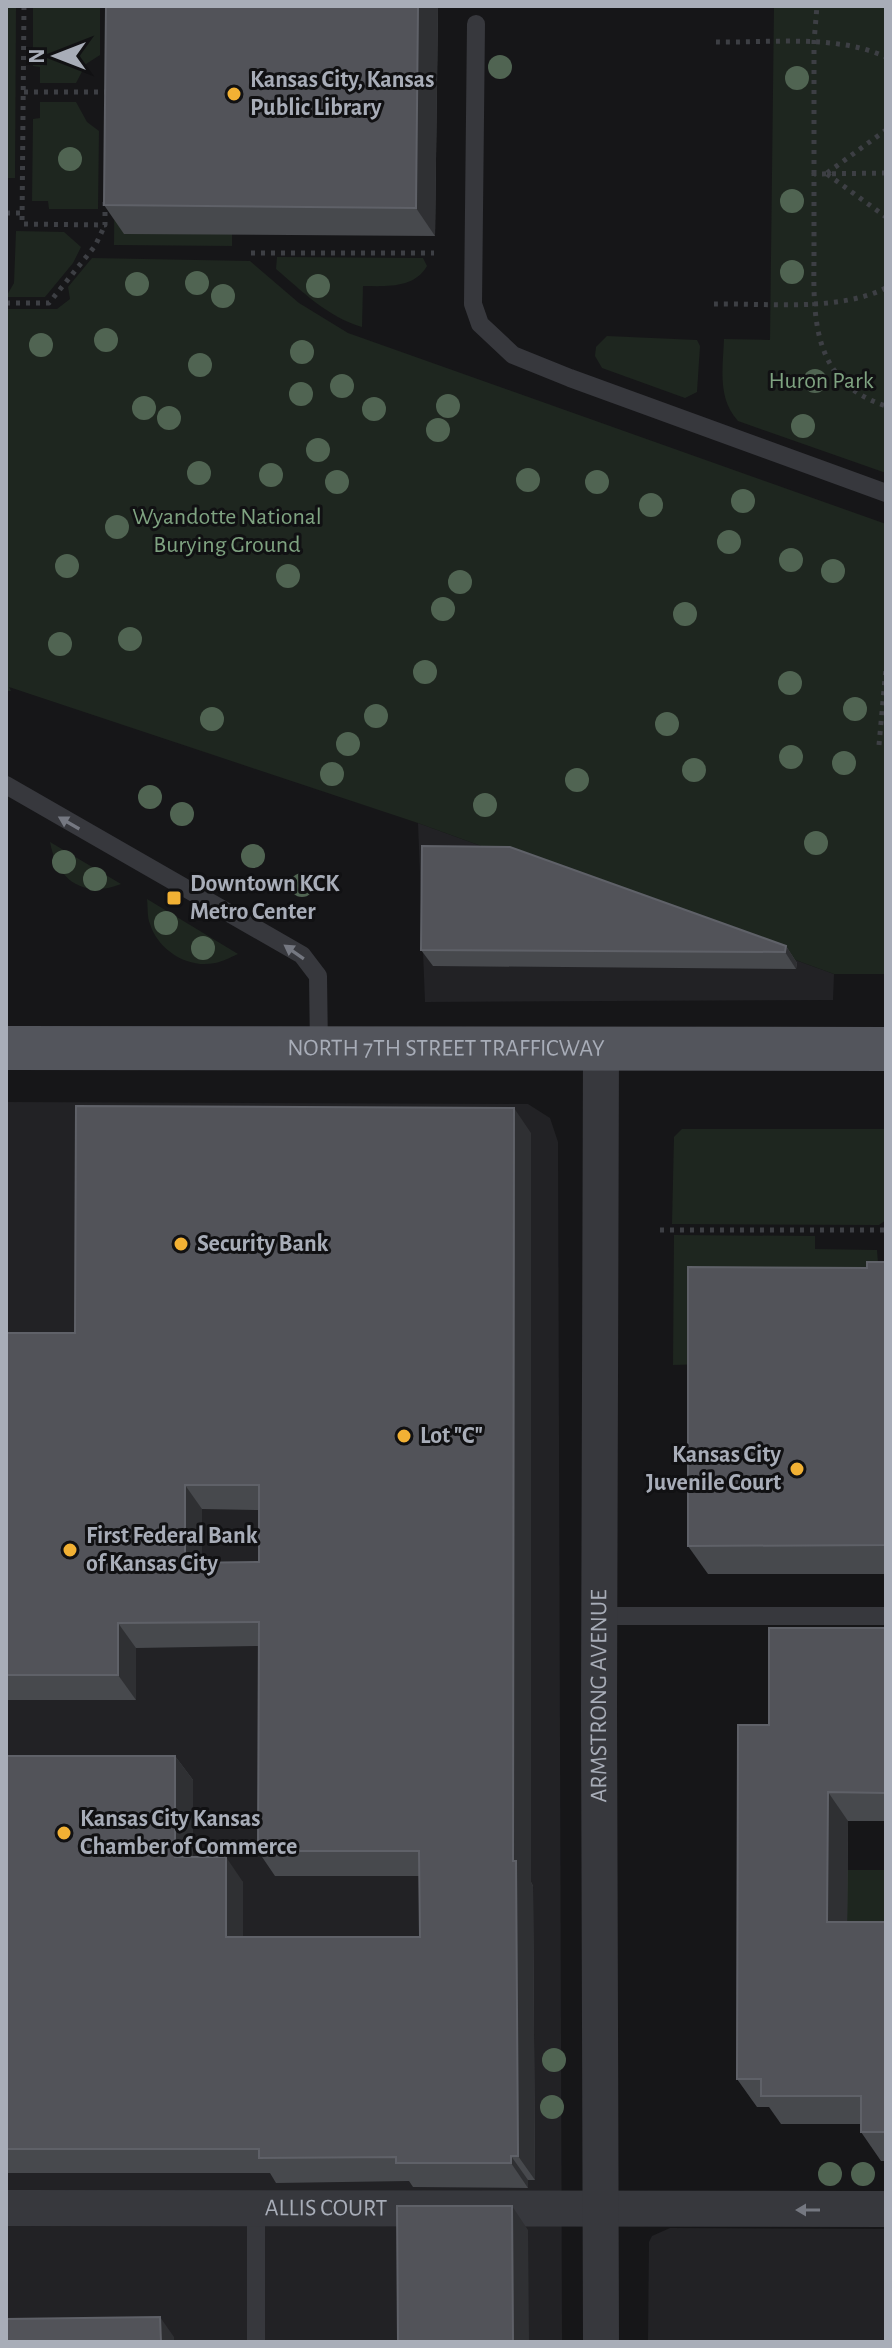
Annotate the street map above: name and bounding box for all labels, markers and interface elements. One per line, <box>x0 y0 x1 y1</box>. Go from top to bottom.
north arrow <box>16 16 96 96</box>
text: N <box>26 48 48 64</box>
place label: Kansas City, Kansas Public Library <box>250 68 434 120</box>
marker: Kansas City, Kansas Public Library <box>225 85 243 103</box>
park label: Huron Park <box>768 369 874 393</box>
park label: Wyandotte National Burying Ground <box>132 505 322 557</box>
one-way arrow <box>58 816 80 830</box>
place label: Downtown KCK Metro Center <box>190 872 340 924</box>
marker: Downtown KCK Metro Center <box>165 889 183 907</box>
one-way arrow <box>283 944 305 960</box>
street label: NORTH 7TH STREET TRAFFICWAY <box>287 1036 605 1061</box>
place label: Security Bank <box>197 1232 329 1256</box>
marker: Security Bank <box>172 1235 190 1253</box>
place label: Lot "C" <box>420 1424 483 1448</box>
marker: Lot "C" <box>395 1427 413 1445</box>
place label: Kansas City Juvenile Court <box>646 1443 781 1495</box>
marker: Kansas City Juvenile Court <box>788 1460 806 1478</box>
place label: First Federal Bank of Kansas City <box>86 1524 258 1576</box>
marker: First Federal Bank of Kansas City <box>61 1541 79 1559</box>
street label: ARMSTRONG AVENUE <box>587 1589 611 1803</box>
place label: Kansas City Kansas Chamber of Commerce <box>80 1807 297 1859</box>
marker: Kansas City Kansas Chamber of Commerce <box>55 1824 73 1842</box>
street label: ALLIS COURT <box>265 2196 388 2220</box>
one-way arrow <box>795 2204 820 2216</box>

